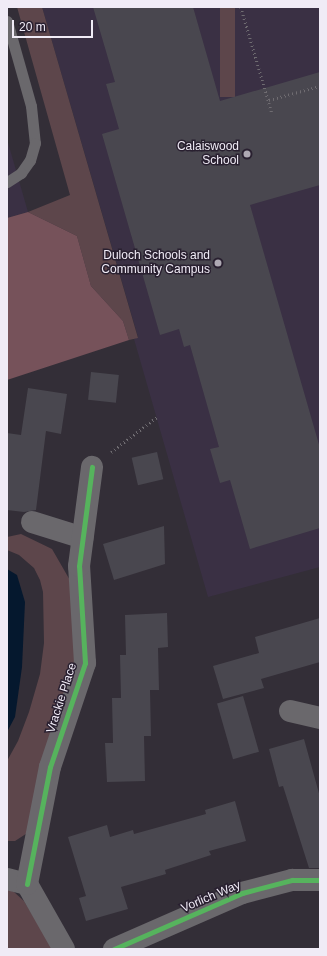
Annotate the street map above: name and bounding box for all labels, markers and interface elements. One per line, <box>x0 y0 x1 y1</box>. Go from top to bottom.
scale bar <box>14 12 95 38</box>
text: 20 m <box>19 20 46 34</box>
place label: Calaiswood School <box>177 140 239 168</box>
marker: Calaiswood School <box>242 149 252 159</box>
place label: Duloch Schools and Community Campus <box>101 249 210 277</box>
marker: Duloch Schools and Community Campus <box>213 258 223 268</box>
street label: Vrackie Place <box>44 661 80 735</box>
street label: Vorlich Way <box>179 878 243 916</box>

